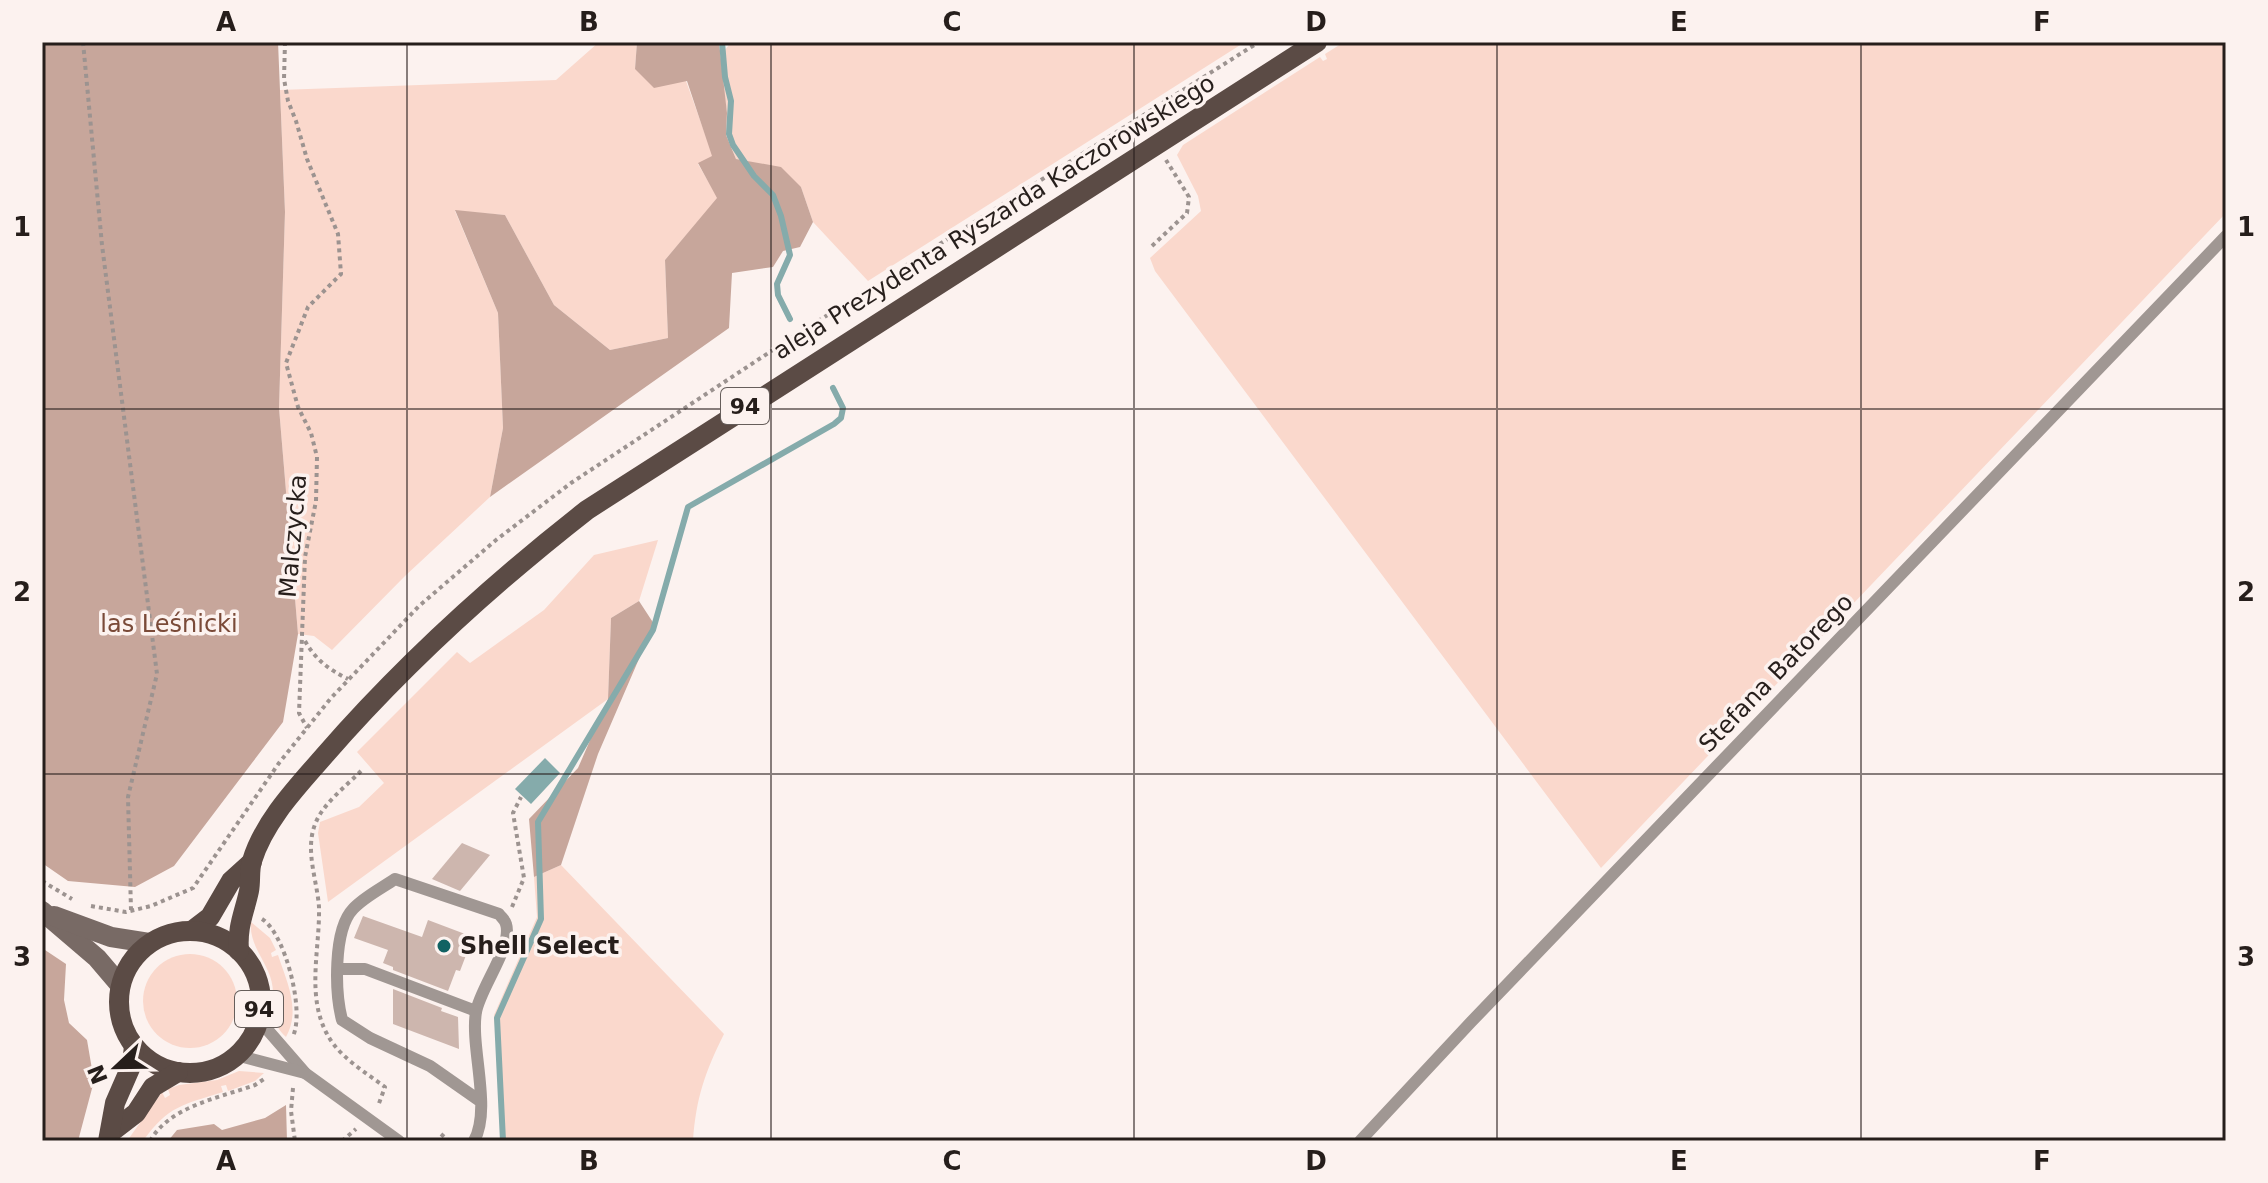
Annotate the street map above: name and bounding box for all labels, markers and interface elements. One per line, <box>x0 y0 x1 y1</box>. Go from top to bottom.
text: A <box>216 7 236 37</box>
text: B <box>579 7 599 37</box>
text: C <box>942 7 962 37</box>
text: D <box>1305 7 1327 37</box>
text: E <box>1670 7 1688 37</box>
text: F <box>2033 7 2051 37</box>
street label: aleja Prezydenta Ryszarda Kaczorowskiego <box>768 69 1220 365</box>
text: 1 <box>13 212 31 242</box>
text: 1 <box>2237 212 2255 242</box>
road number: 94 <box>721 388 769 424</box>
street label: Malczycka <box>274 473 312 599</box>
text: 2 <box>13 577 31 607</box>
text: 2 <box>2237 577 2255 607</box>
street label: Stefana Batorego <box>1693 588 1859 758</box>
park label: las Leśnicki <box>100 610 238 638</box>
place label: Shell Select <box>460 932 619 960</box>
marker: Shell Select <box>435 937 453 955</box>
text: 3 <box>13 942 31 972</box>
text: 3 <box>2237 942 2255 972</box>
road number: 94 <box>235 991 283 1027</box>
north arrow <box>76 1027 156 1107</box>
text: N <box>83 1061 113 1088</box>
text: A <box>216 1146 236 1176</box>
text: B <box>579 1146 599 1176</box>
text: C <box>942 1146 962 1176</box>
text: D <box>1305 1146 1327 1176</box>
text: E <box>1670 1146 1688 1176</box>
text: F <box>2033 1146 2051 1176</box>

